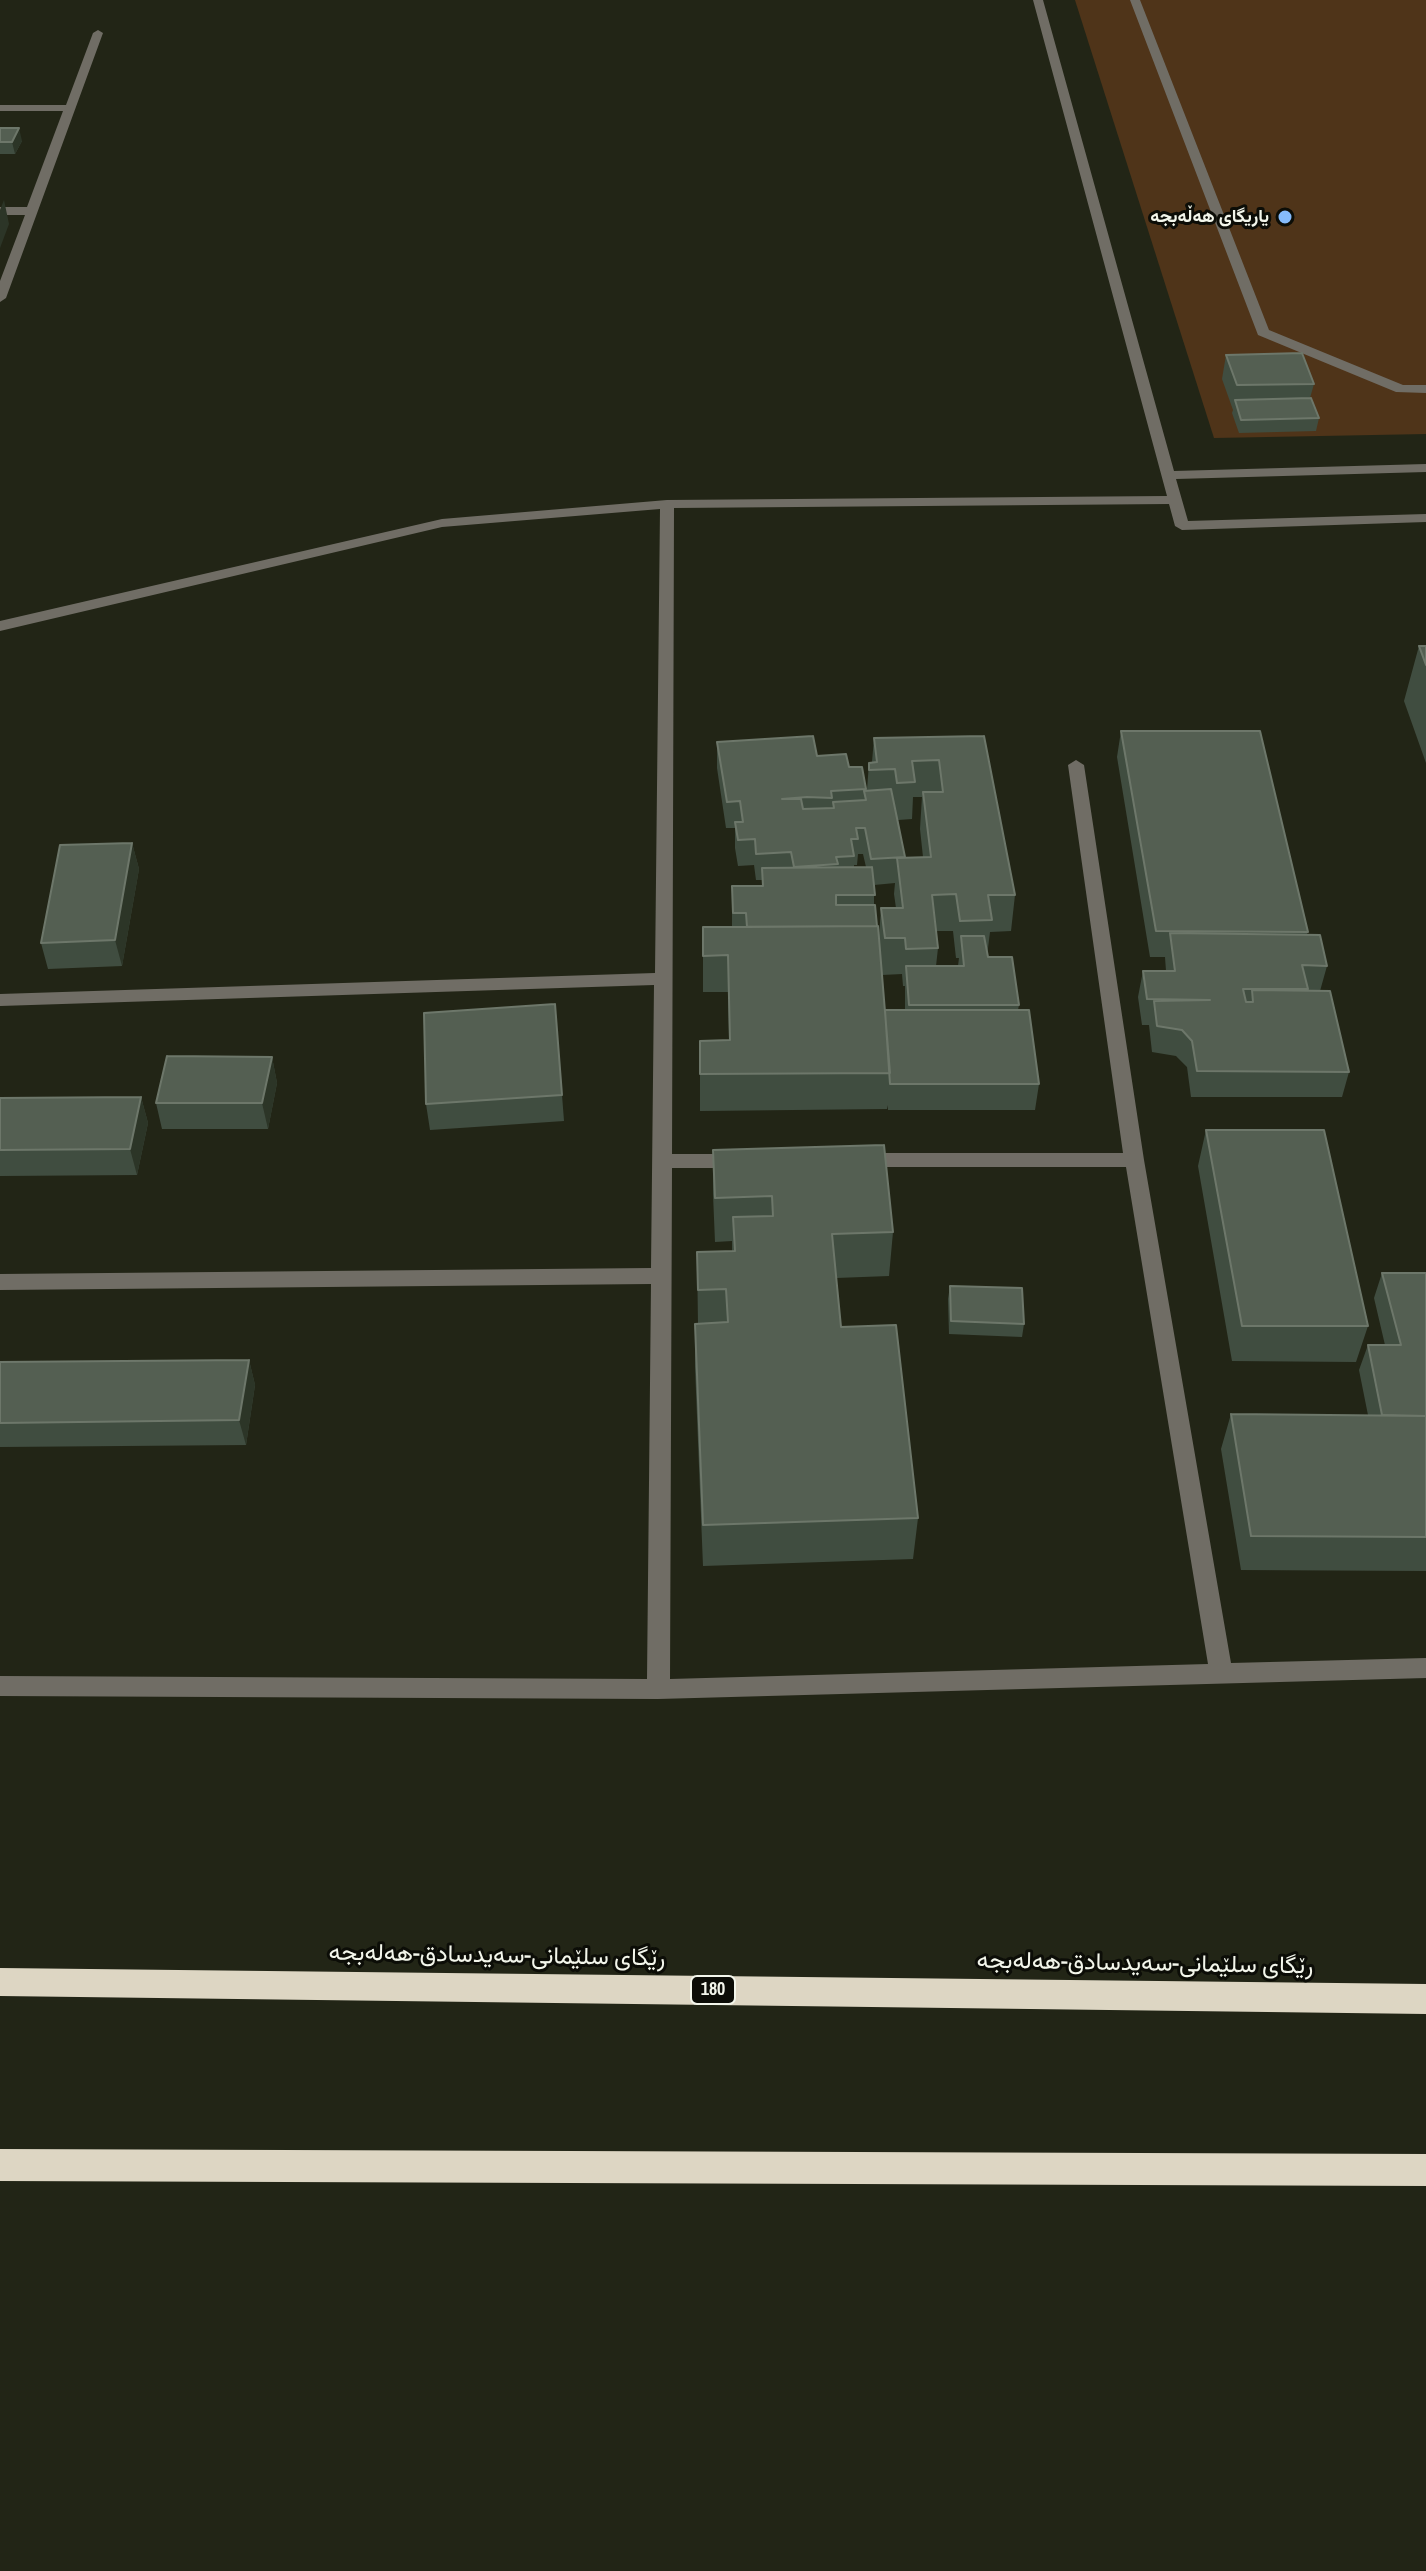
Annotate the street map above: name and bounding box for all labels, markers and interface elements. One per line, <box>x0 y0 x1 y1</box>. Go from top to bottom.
place label: یاریگای هەڵەبجە <box>1150 206 1269 228</box>
marker: یاریگای هەڵەبجە <box>1276 208 1294 226</box>
street label: رێگای سلێمانی-سەیدسادق-هەلەبجە <box>328 1939 666 1973</box>
street label: رێگای سلێمانی-سەیدسادق-هەلەبجە <box>976 1947 1314 1981</box>
road number: 180 <box>691 1976 735 2004</box>

